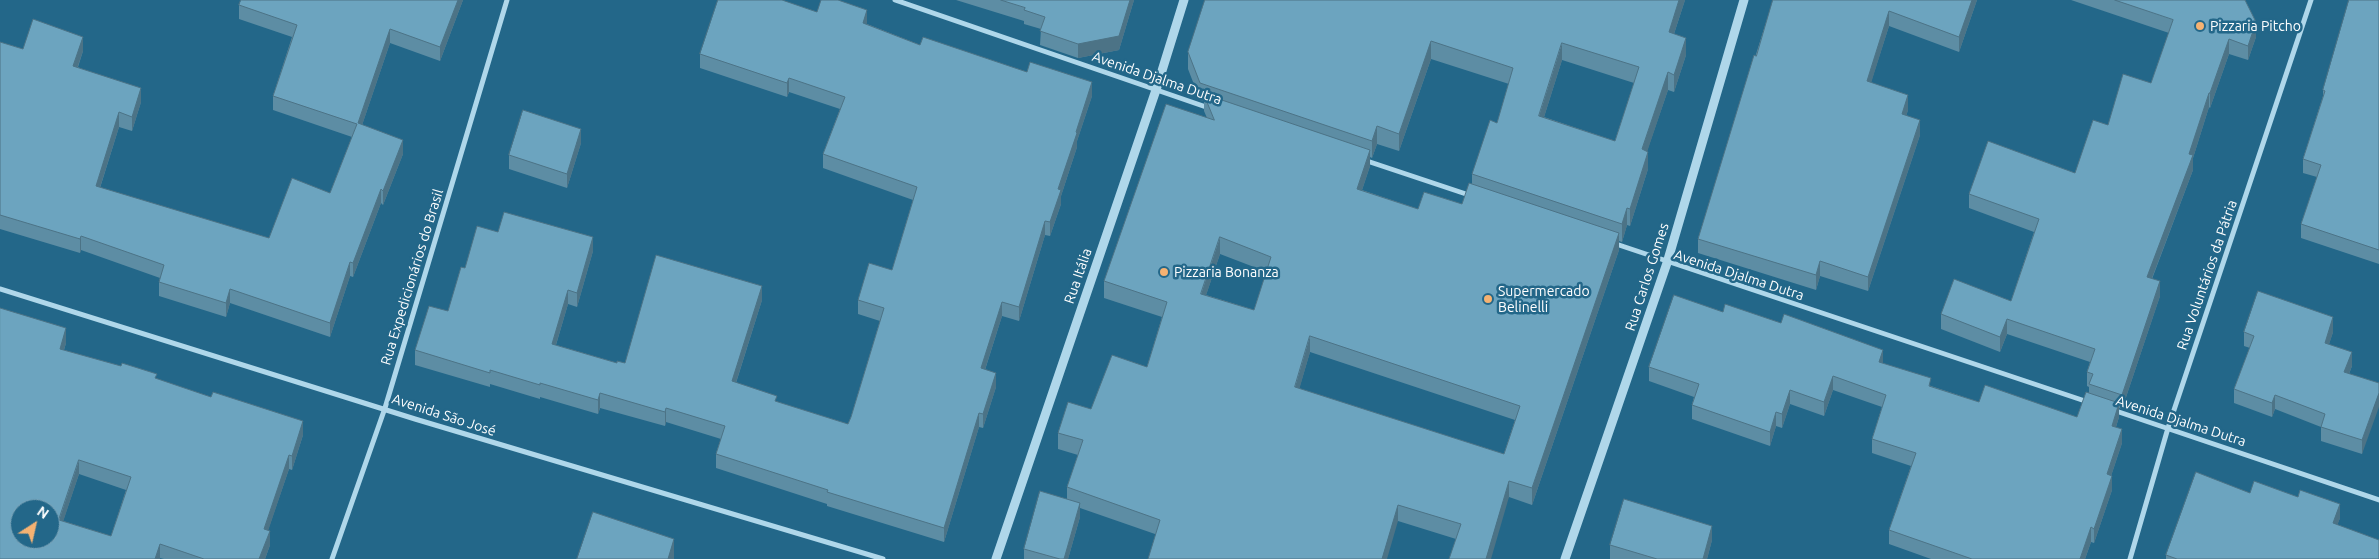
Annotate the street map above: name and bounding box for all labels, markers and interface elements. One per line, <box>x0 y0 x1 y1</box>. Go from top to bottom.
place label: Pizzaria Pitcho <box>2210 18 2301 34</box>
marker: Pizzaria Pitcho <box>2194 20 2206 32</box>
street label: Avenida Djalma Dutra <box>1090 48 1224 108</box>
street label: Rua Expedicionários do Brasil <box>377 187 447 367</box>
street label: Rua Voluntários da Pátria <box>2173 198 2241 352</box>
street label: Rua Carlos Gomes <box>1622 221 1672 333</box>
street label: Rua Itália <box>1061 246 1095 306</box>
street label: Avenida Djalma Dutra <box>1672 246 1806 304</box>
place label: Pizzaria Bonanza <box>1174 264 1279 280</box>
marker: Pizzaria Bonanza <box>1158 266 1170 278</box>
place label: Supermercado Belinelli <box>1498 283 1590 316</box>
marker: Supermercado Belinelli <box>1482 293 1494 305</box>
street label: Avenida São José <box>390 390 498 440</box>
street label: Avenida Djalma Dutra <box>2114 392 2248 450</box>
north arrow <box>10 499 60 549</box>
text: N <box>34 503 52 522</box>

